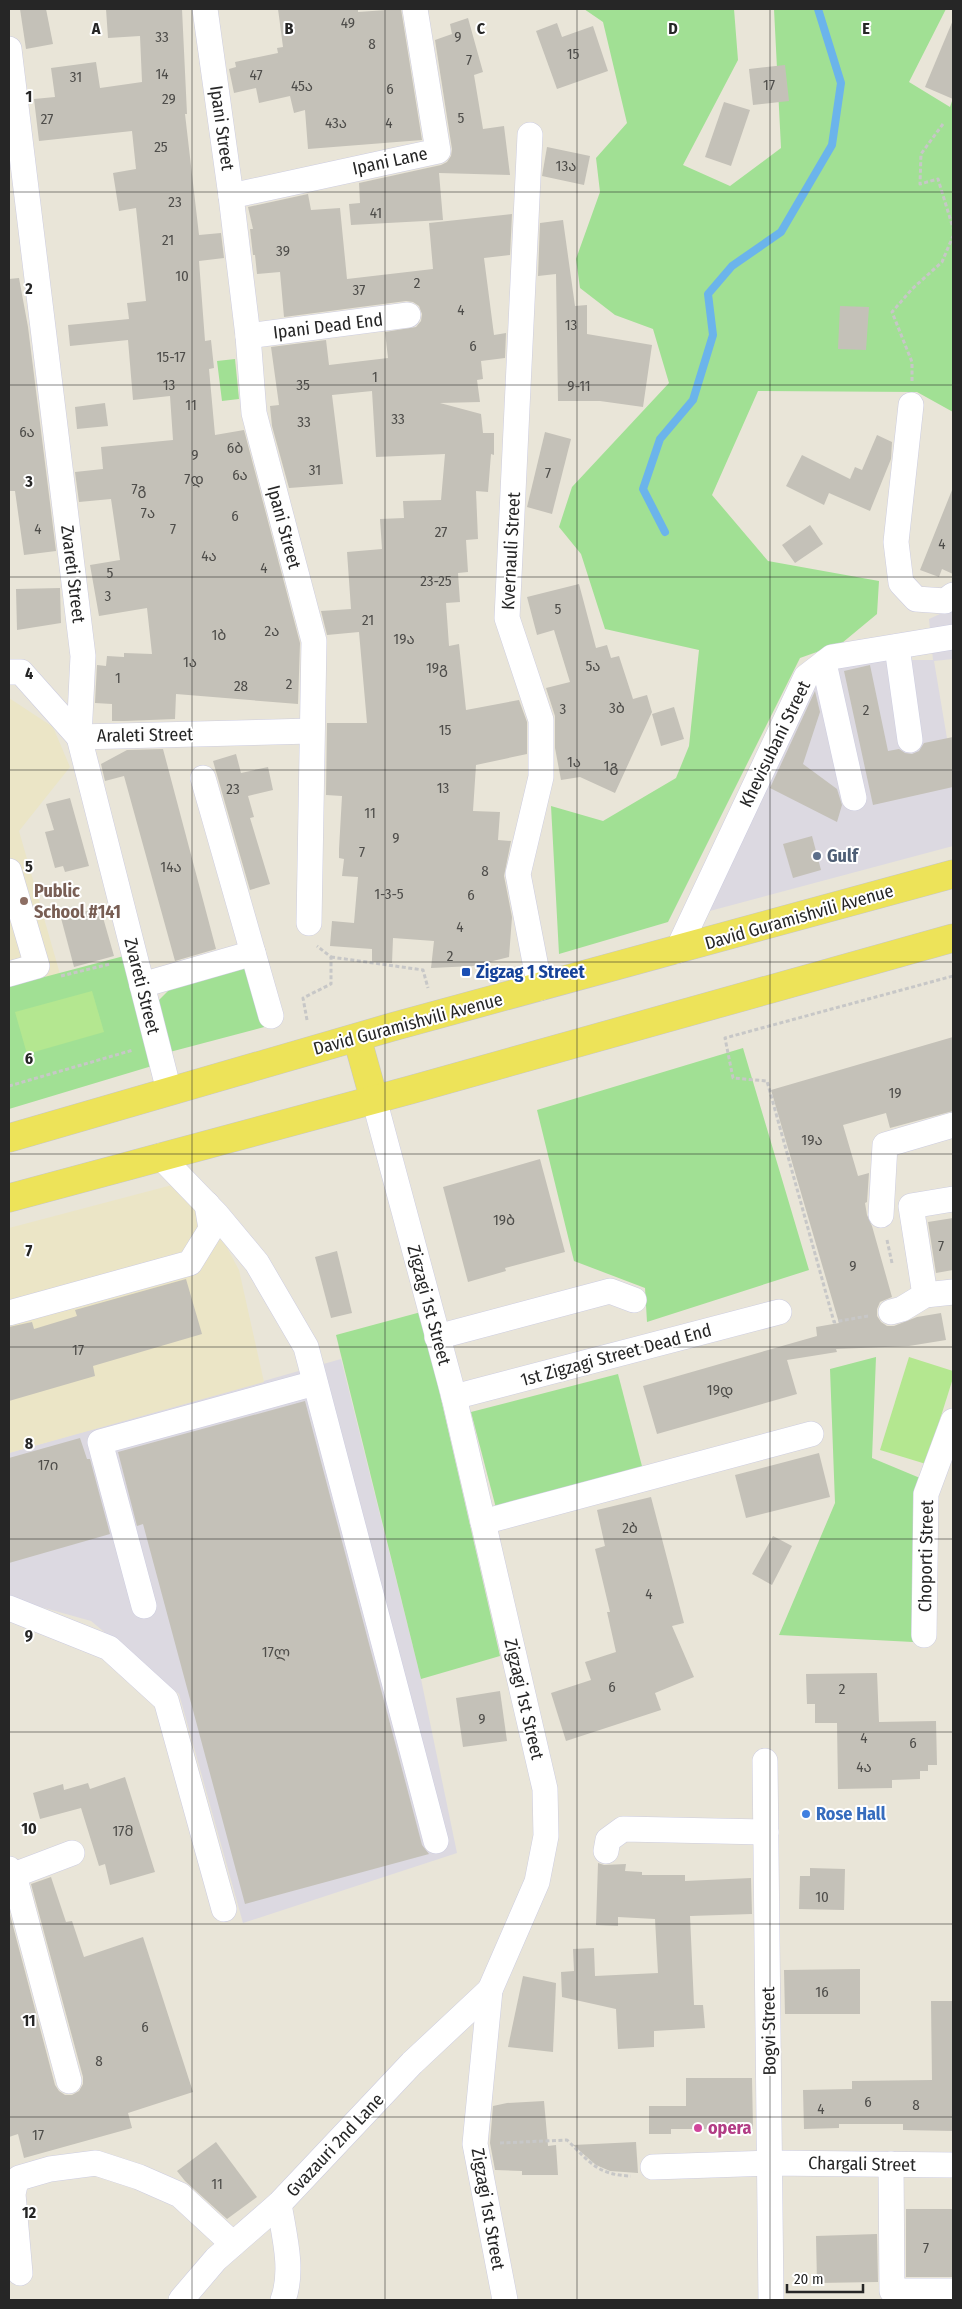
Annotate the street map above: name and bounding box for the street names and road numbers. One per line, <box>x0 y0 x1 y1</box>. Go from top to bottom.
street label: Ipani Street <box>205 84 239 172</box>
street label: Ipani Lane <box>350 142 430 180</box>
street label: Ipani Dead End <box>272 308 384 344</box>
street label: Ipani Street <box>262 483 306 571</box>
street label: Kvernauli Street <box>497 491 525 610</box>
street label: Zvareti Street <box>56 524 90 624</box>
street label: Khevisubani Street <box>735 677 815 811</box>
street label: Araleti Street <box>97 723 193 747</box>
street label: David Guramishvili Avenue <box>702 880 896 954</box>
street label: Zvareti Street <box>119 936 165 1037</box>
street label: David Guramishvili Avenue <box>311 988 505 1060</box>
street label: Zigzagi 1st Street <box>402 1243 456 1367</box>
street label: 1st Zigzagi Street Dead End <box>518 1319 714 1391</box>
street label: Choporti Street <box>914 1500 938 1612</box>
street label: Zigzagi 1st Street <box>499 1636 549 1762</box>
street label: Bogvi Street <box>757 1986 781 2076</box>
street label: Gvazauri 2nd Lane <box>281 2089 389 2201</box>
street label: Zigzagi 1st Street <box>466 2146 510 2272</box>
street label: Chargali Street <box>808 2152 916 2176</box>

